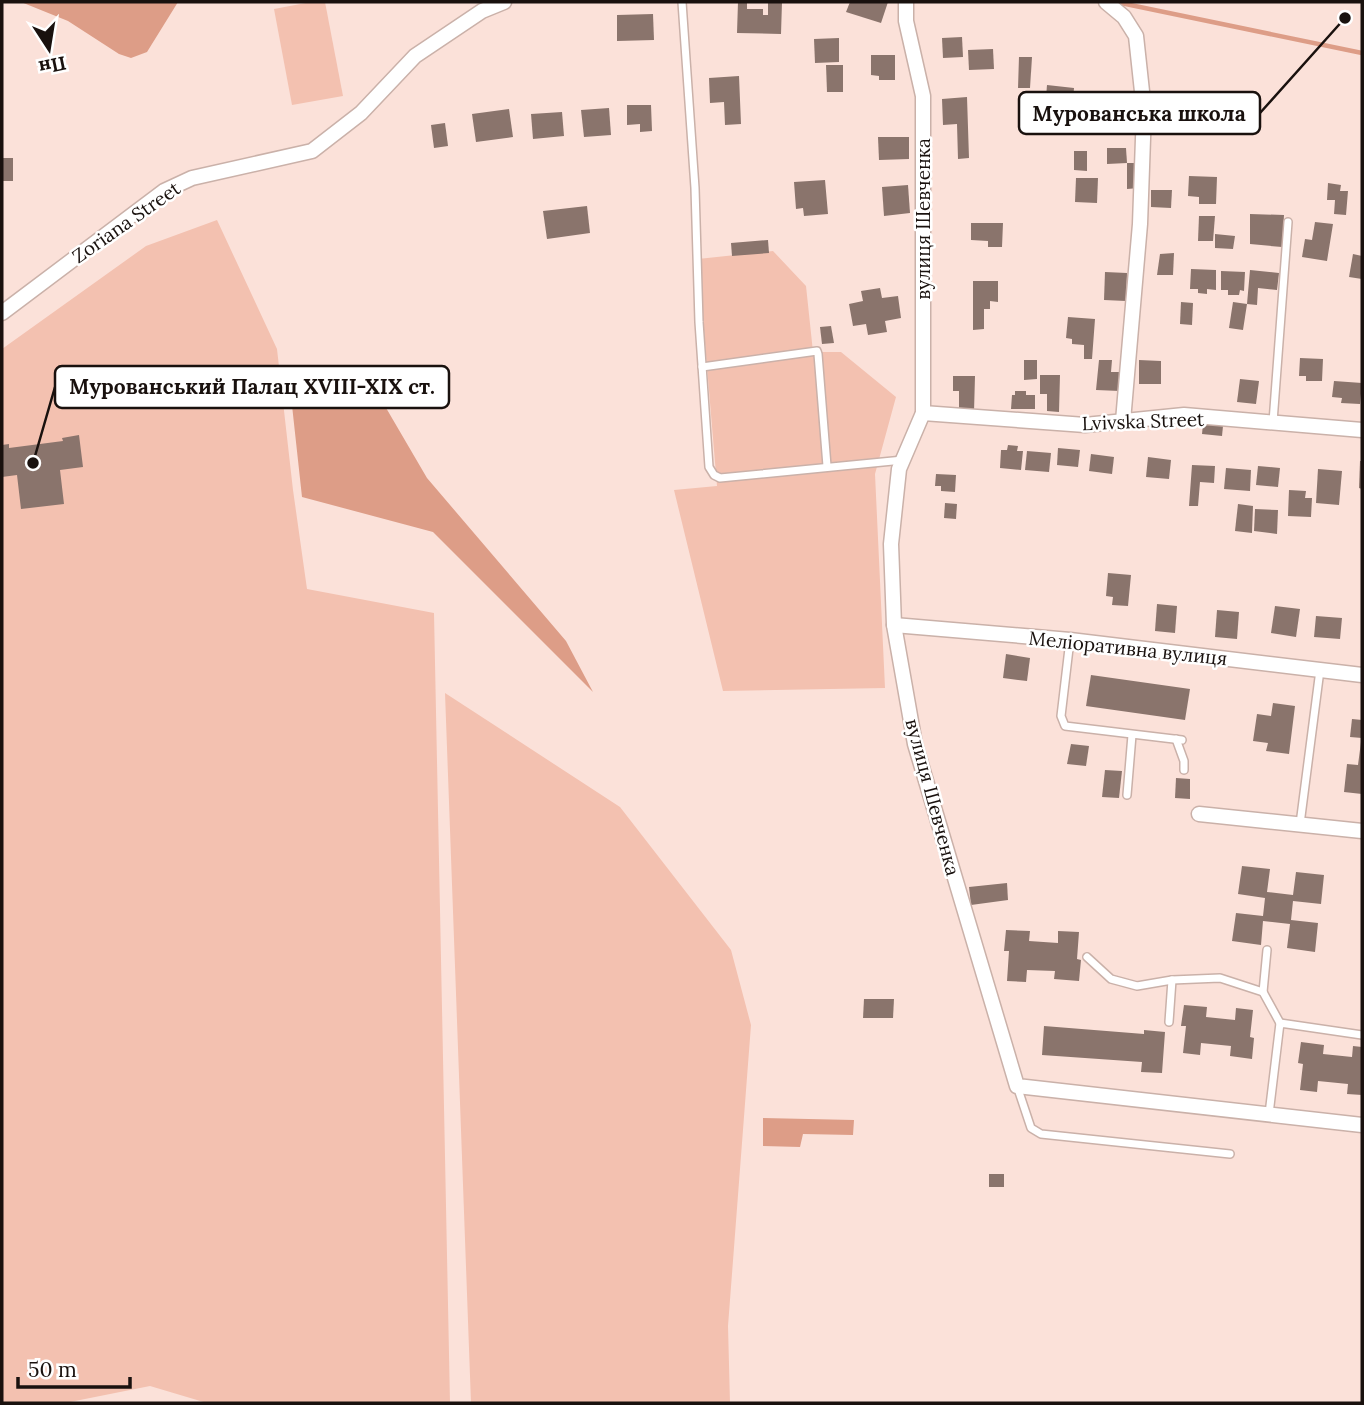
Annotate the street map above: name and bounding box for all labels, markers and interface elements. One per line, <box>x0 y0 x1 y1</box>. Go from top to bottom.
north arrow <box>14 14 84 84</box>
text: Пн <box>37 51 68 80</box>
callout: Мурованська школа <box>1019 92 1260 134</box>
text: Мурованська школа <box>1032 100 1246 127</box>
street label: вулиця Шевченка <box>911 138 935 300</box>
street label: Zoriana Street <box>67 176 185 268</box>
callout: Мурованський Палац XVIII-XIX ст. <box>55 366 449 408</box>
text: Мурованський Палац XVIII-XIX ст. <box>69 373 435 400</box>
street label: Lvivska Street <box>1081 407 1205 435</box>
street label: Меліоративна вулиця <box>1028 626 1228 670</box>
street label: вулиця Шевченка <box>900 716 966 878</box>
scale bar <box>18 1346 130 1390</box>
text: 50 m <box>28 1356 77 1383</box>

